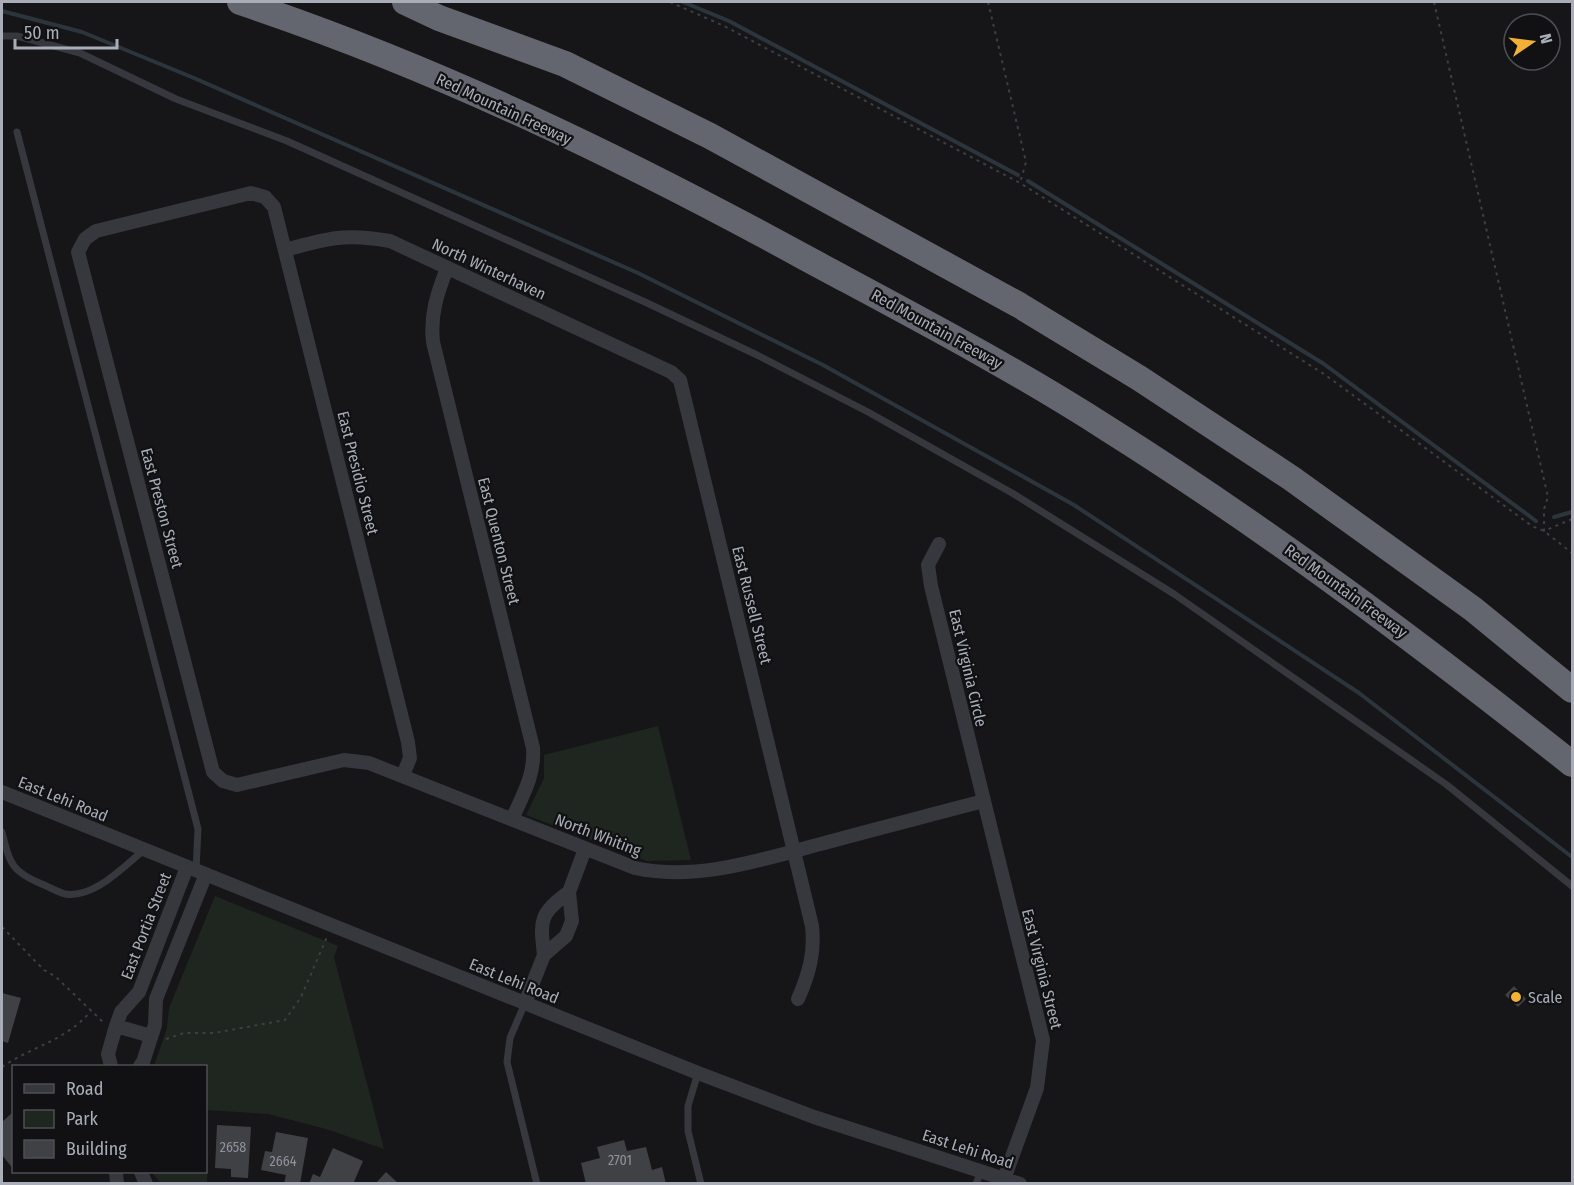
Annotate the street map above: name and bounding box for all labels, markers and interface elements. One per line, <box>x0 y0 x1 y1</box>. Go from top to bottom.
scale bar <box>15 12 117 50</box>
north arrow <box>1502 12 1562 72</box>
text: 50 m <box>24 22 60 44</box>
text: N <box>1536 32 1556 45</box>
street label: Red Mountain Freeway <box>433 69 575 149</box>
street label: North Winterhaven <box>429 234 549 304</box>
street label: Red Mountain Freeway <box>868 285 1007 373</box>
street label: East Presidio Street <box>333 409 383 538</box>
street label: East Preston Street <box>137 446 187 571</box>
street label: East Quenton Street <box>474 475 524 607</box>
street label: Red Mountain Freeway <box>1281 540 1412 642</box>
street label: East Russell Street <box>728 544 776 667</box>
street label: East Virginia Circle <box>945 607 991 729</box>
street label: East Lehi Road <box>15 772 111 826</box>
street label: North Whiting <box>552 810 644 860</box>
street label: East Portia Street <box>117 869 175 982</box>
street label: East Virginia Street <box>1018 907 1066 1032</box>
street label: East Lehi Road <box>466 954 562 1008</box>
place label: Scale <box>1528 988 1562 1007</box>
marker: Scale <box>1509 990 1523 1004</box>
legend <box>12 1065 207 1173</box>
text: Road <box>66 1078 103 1100</box>
text: Park <box>66 1108 99 1130</box>
street label: East Lehi Road <box>920 1125 1016 1173</box>
text: Building <box>66 1138 127 1160</box>
house number: 2658 <box>220 1139 246 1156</box>
house number: 2701 <box>608 1152 632 1169</box>
house number: 2664 <box>270 1153 297 1170</box>

